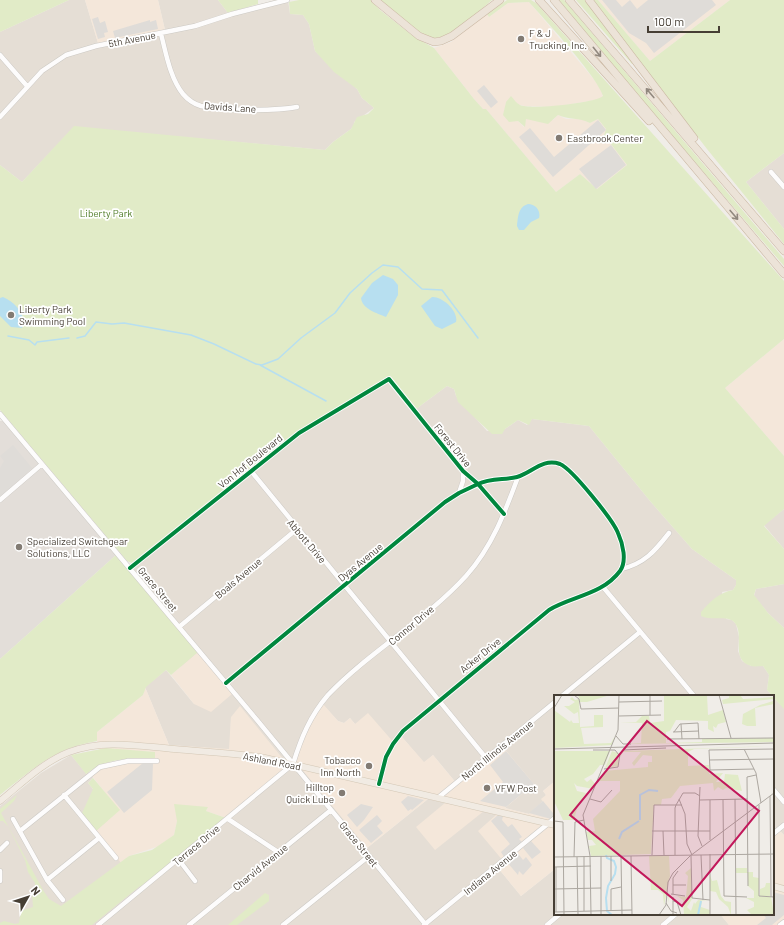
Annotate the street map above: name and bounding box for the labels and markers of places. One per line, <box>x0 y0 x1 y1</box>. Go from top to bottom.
place label: F & J Trucking, Inc. <box>529 27 587 51</box>
marker: F & J Trucking, Inc. <box>516 34 526 44</box>
place label: Eastbrook Center <box>567 132 643 144</box>
marker: Eastbrook Center <box>554 133 564 143</box>
place label: Liberty Park Swimming Pool <box>19 303 85 327</box>
marker: Liberty Park Swimming Pool <box>6 310 16 320</box>
place label: Specialized Switchgear Solutions, LLC <box>27 535 128 559</box>
marker: Specialized Switchgear Solutions, LLC <box>14 542 24 552</box>
place label: Tobacco Inn North <box>321 754 361 778</box>
marker: Tobacco Inn North <box>364 761 374 771</box>
place label: Hilltop Quick Lube <box>286 781 334 805</box>
place label: VFW Post <box>495 782 537 794</box>
marker: VFW Post <box>482 783 492 793</box>
marker: Hilltop Quick Lube <box>337 788 347 798</box>

